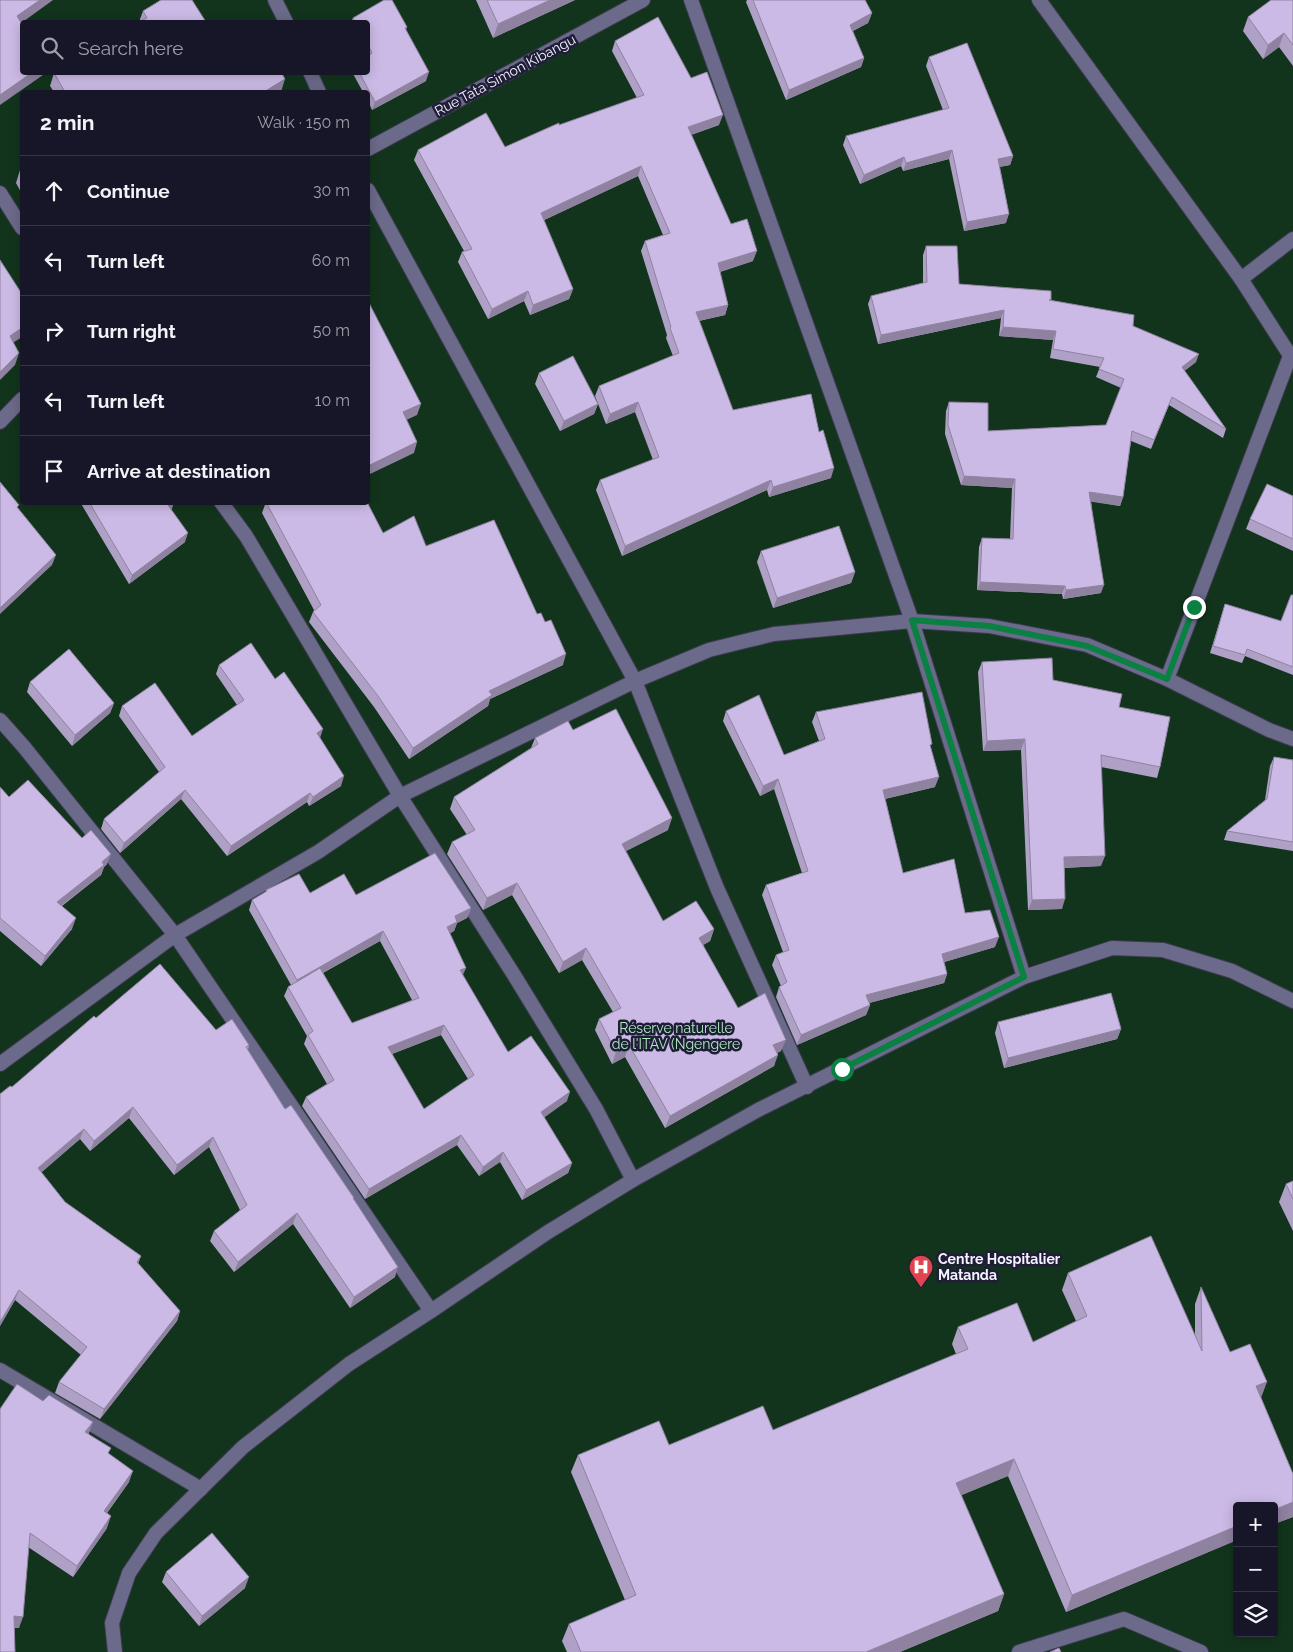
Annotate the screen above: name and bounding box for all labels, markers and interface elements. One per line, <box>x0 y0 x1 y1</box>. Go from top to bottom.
search box <box>20 20 370 75</box>
street label: Rue Tata Simon Kibangu <box>432 31 578 119</box>
icon: search <box>38 34 66 62</box>
text: Search here <box>78 37 184 59</box>
text: 2 min <box>40 110 94 135</box>
text: Walk · 150 m <box>257 113 350 132</box>
icon: ahead <box>40 177 68 205</box>
text: Continue <box>87 180 170 202</box>
text: 30 m <box>313 181 350 200</box>
icon: left <box>40 247 68 275</box>
text: Turn left <box>87 250 164 272</box>
text: 60 m <box>312 251 350 270</box>
icon: right <box>40 317 68 345</box>
text: Turn right <box>87 320 176 342</box>
text: 50 m <box>313 321 350 340</box>
icon: left <box>40 387 68 415</box>
text: Turn left <box>87 390 164 412</box>
text: 10 m <box>315 391 350 410</box>
icon: arrive <box>40 457 68 485</box>
text: Arrive at destination <box>87 460 271 482</box>
route end <box>1183 596 1206 619</box>
park label: Réserve naturelle de l'ITAV (Ngengere <box>612 1020 740 1052</box>
route start <box>831 1058 854 1081</box>
place label: Centre Hospitalier Matanda <box>938 1251 1061 1283</box>
hospital icon: Centre Hospitalier Matanda <box>908 1254 934 1288</box>
map controls <box>1233 1502 1278 1637</box>
button: + <box>1233 1502 1278 1547</box>
button: − <box>1233 1547 1278 1592</box>
button: layers <box>1233 1592 1278 1637</box>

